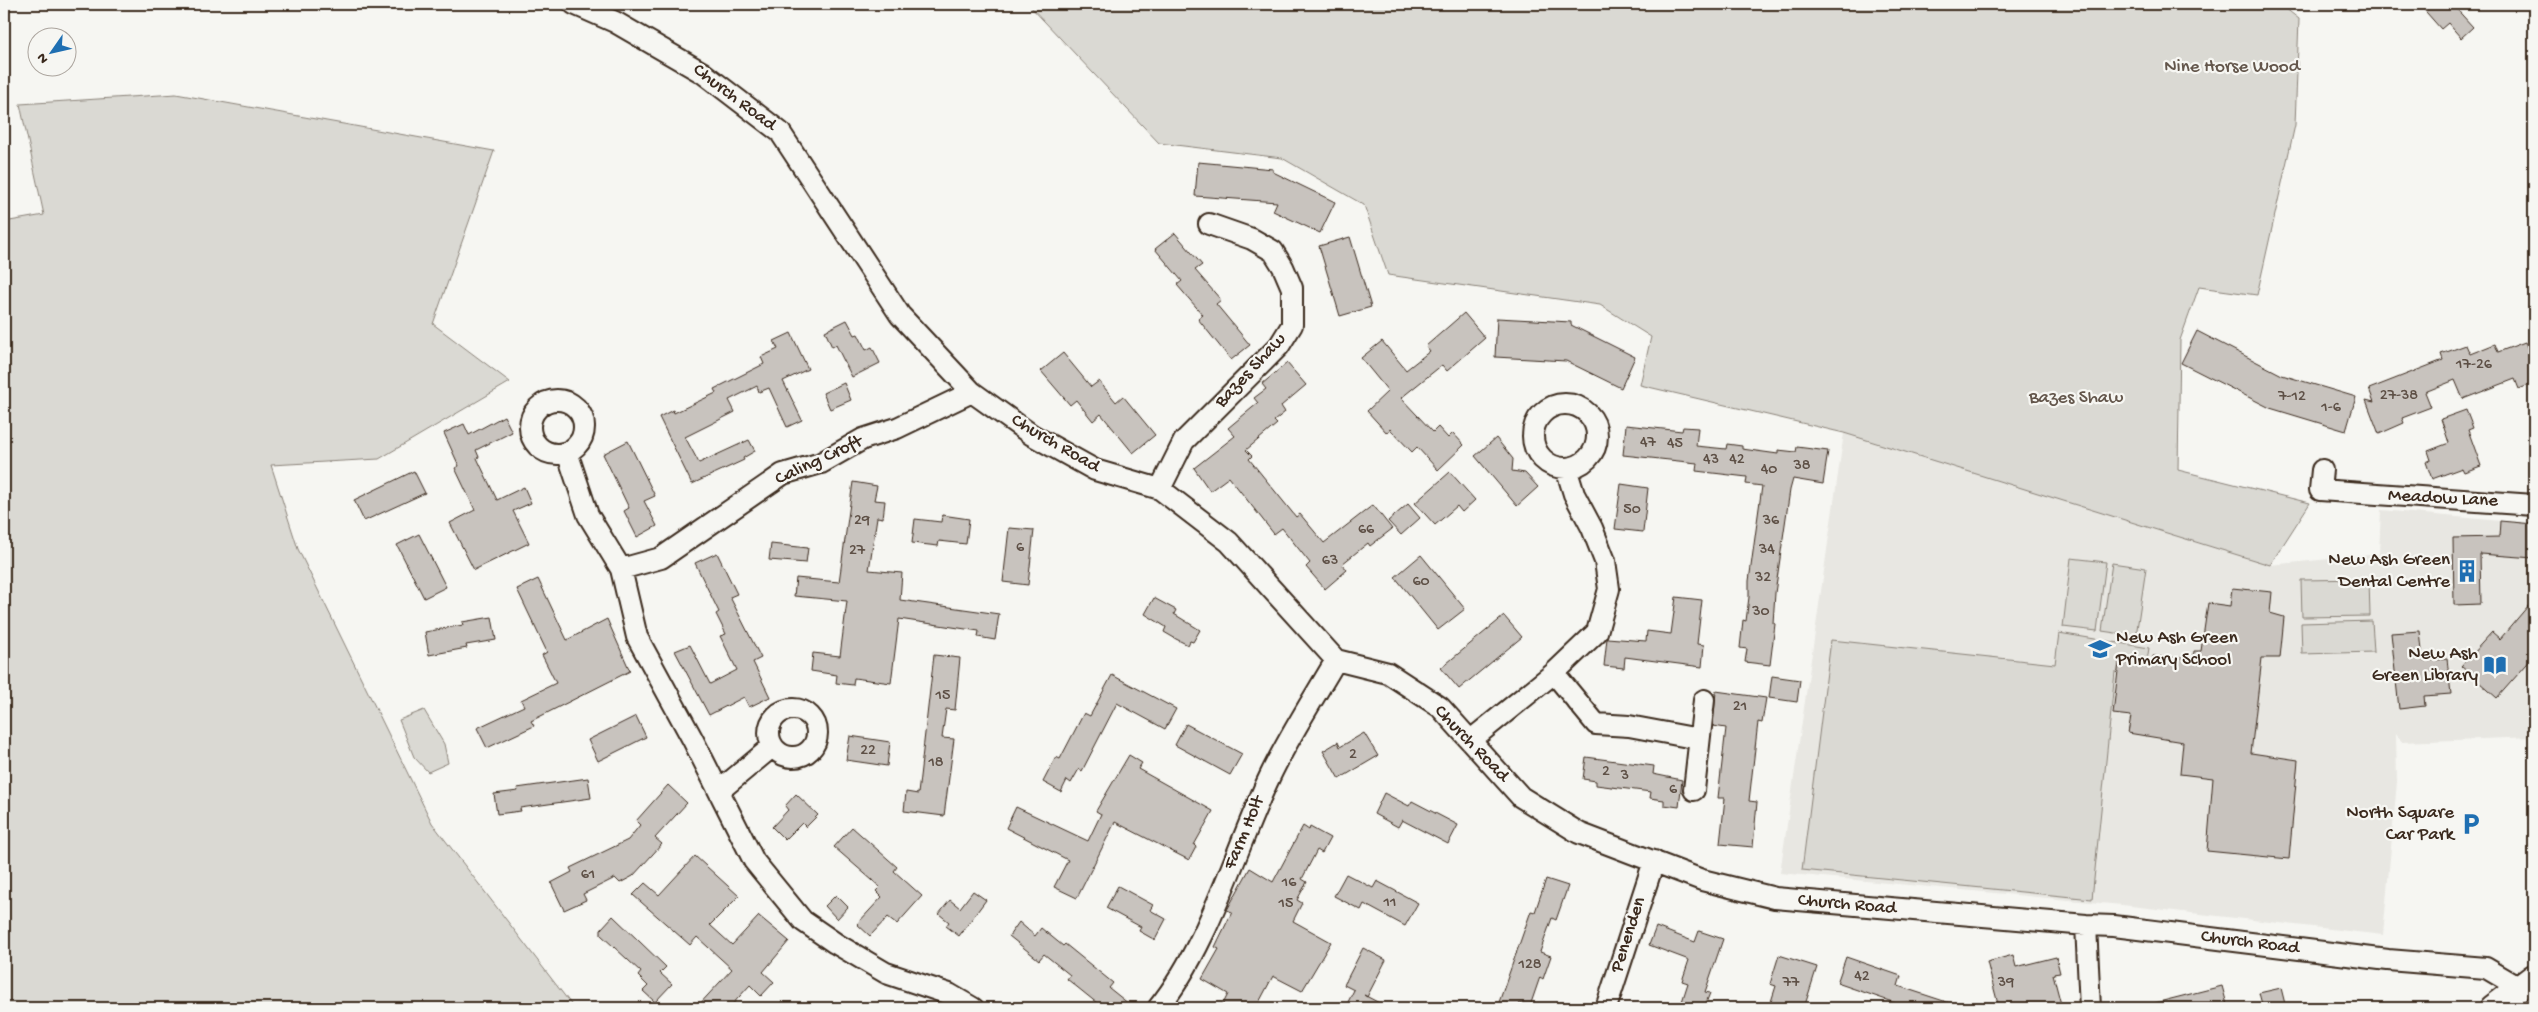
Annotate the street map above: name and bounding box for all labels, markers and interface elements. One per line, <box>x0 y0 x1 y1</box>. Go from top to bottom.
north arrow <box>28 28 78 78</box>
text: N <box>34 49 53 66</box>
park label: Nine Horse Wood <box>2164 56 2302 79</box>
street label: Church Road <box>688 59 782 138</box>
street label: Bazes Shaw <box>1210 328 1292 414</box>
house number: 17-26 <box>2455 356 2493 375</box>
park label: Bazes Shaw <box>2028 387 2123 410</box>
house number: 27-38 <box>2380 387 2418 406</box>
house number: 7-12 <box>2277 388 2306 407</box>
house number: 1-6 <box>2320 399 2342 418</box>
street label: Church Road <box>1006 409 1105 480</box>
street label: Caling Croft <box>772 430 868 491</box>
house number: 47 <box>1640 434 1657 453</box>
house number: 45 <box>1667 435 1683 454</box>
house number: 43 <box>1703 451 1719 470</box>
house number: 42 <box>1729 451 1745 470</box>
house number: 38 <box>1792 457 1811 476</box>
house number: 40 <box>1761 461 1777 480</box>
street label: Meadow Lane <box>2387 485 2499 513</box>
house number: 50 <box>1623 501 1641 520</box>
house number: 29 <box>854 512 870 531</box>
house number: 36 <box>1762 512 1780 531</box>
house number: 66 <box>1358 521 1375 540</box>
house number: 6 <box>1016 539 1025 558</box>
house number: 34 <box>1758 541 1775 560</box>
house number: 27 <box>849 542 866 561</box>
place label: New Ash Green Dental Centre <box>2328 549 2450 594</box>
house number: 63 <box>1322 552 1338 571</box>
building icon: New Ash Green Dental Centre <box>2454 558 2480 584</box>
house number: 32 <box>1754 569 1771 588</box>
house number: 60 <box>1412 573 1430 592</box>
house number: 30 <box>1751 603 1770 622</box>
place label: New Ash Green Primary School <box>2115 627 2238 672</box>
school or university icon: New Ash Green Primary School <box>2087 636 2113 662</box>
place label: New Ash Green Library <box>2372 643 2479 688</box>
library icon: New Ash Green Library <box>2482 652 2508 678</box>
house number: 15 <box>935 687 950 706</box>
house number: 21 <box>1733 698 1747 717</box>
street label: Church Road <box>1428 700 1515 789</box>
house number: 22 <box>860 742 876 761</box>
house number: 2 <box>1349 746 1357 765</box>
house number: 18 <box>927 754 944 773</box>
house number: 2 <box>1602 763 1610 782</box>
house number: 3 <box>1620 767 1629 786</box>
house number: 6 <box>1669 781 1678 800</box>
street label: Farm Holt <box>1219 791 1272 874</box>
place label: North Square Car Park <box>2346 802 2456 847</box>
parking icon: North Square Car Park <box>2458 811 2484 837</box>
house number: 61 <box>581 866 595 885</box>
house number: 16 <box>1281 874 1297 893</box>
street label: Church Road <box>1797 889 1899 921</box>
house number: 11 <box>1383 894 1396 913</box>
street label: Penenden <box>1606 894 1652 977</box>
house number: 15 <box>1278 895 1293 914</box>
street label: Church Road <box>2200 926 2302 961</box>
house number: 128 <box>1517 956 1542 975</box>
house number: 42 <box>1854 968 1870 987</box>
house number: 77 <box>1782 974 1800 993</box>
house number: 39 <box>1997 974 2014 993</box>

